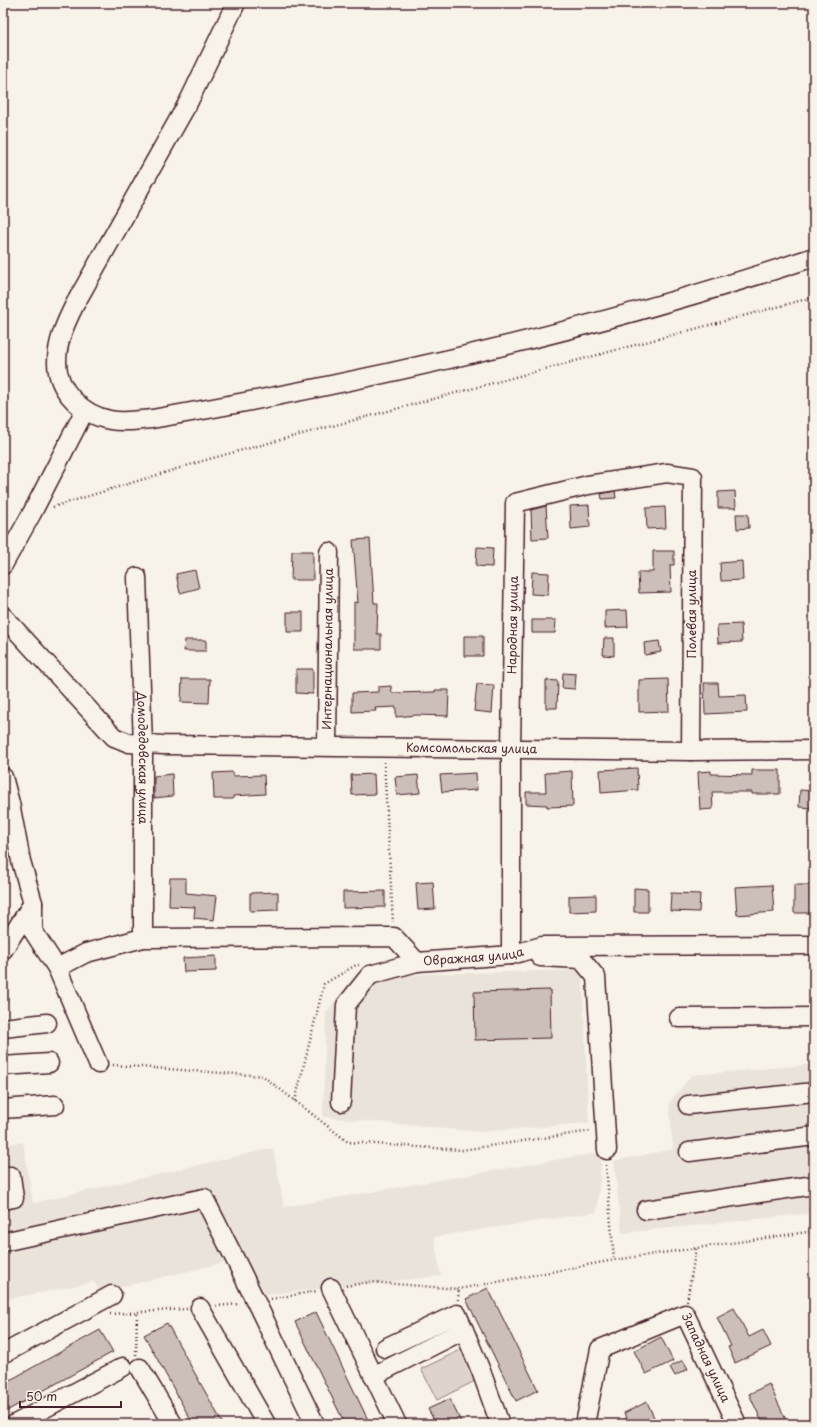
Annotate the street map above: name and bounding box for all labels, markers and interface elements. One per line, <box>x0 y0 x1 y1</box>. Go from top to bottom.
street label: Интернациональная улица <box>317 568 337 730</box>
street label: Полевая улица <box>682 569 700 658</box>
street label: Народная улица <box>502 575 522 674</box>
street label: Домодедовская улица <box>133 690 153 825</box>
street label: Комсомольская улица <box>406 738 538 757</box>
street label: Овражная улица <box>422 942 526 970</box>
street label: Западная улица <box>678 1310 736 1405</box>
scale bar <box>20 1383 121 1409</box>
text: 50 m <box>26 1387 57 1405</box>

